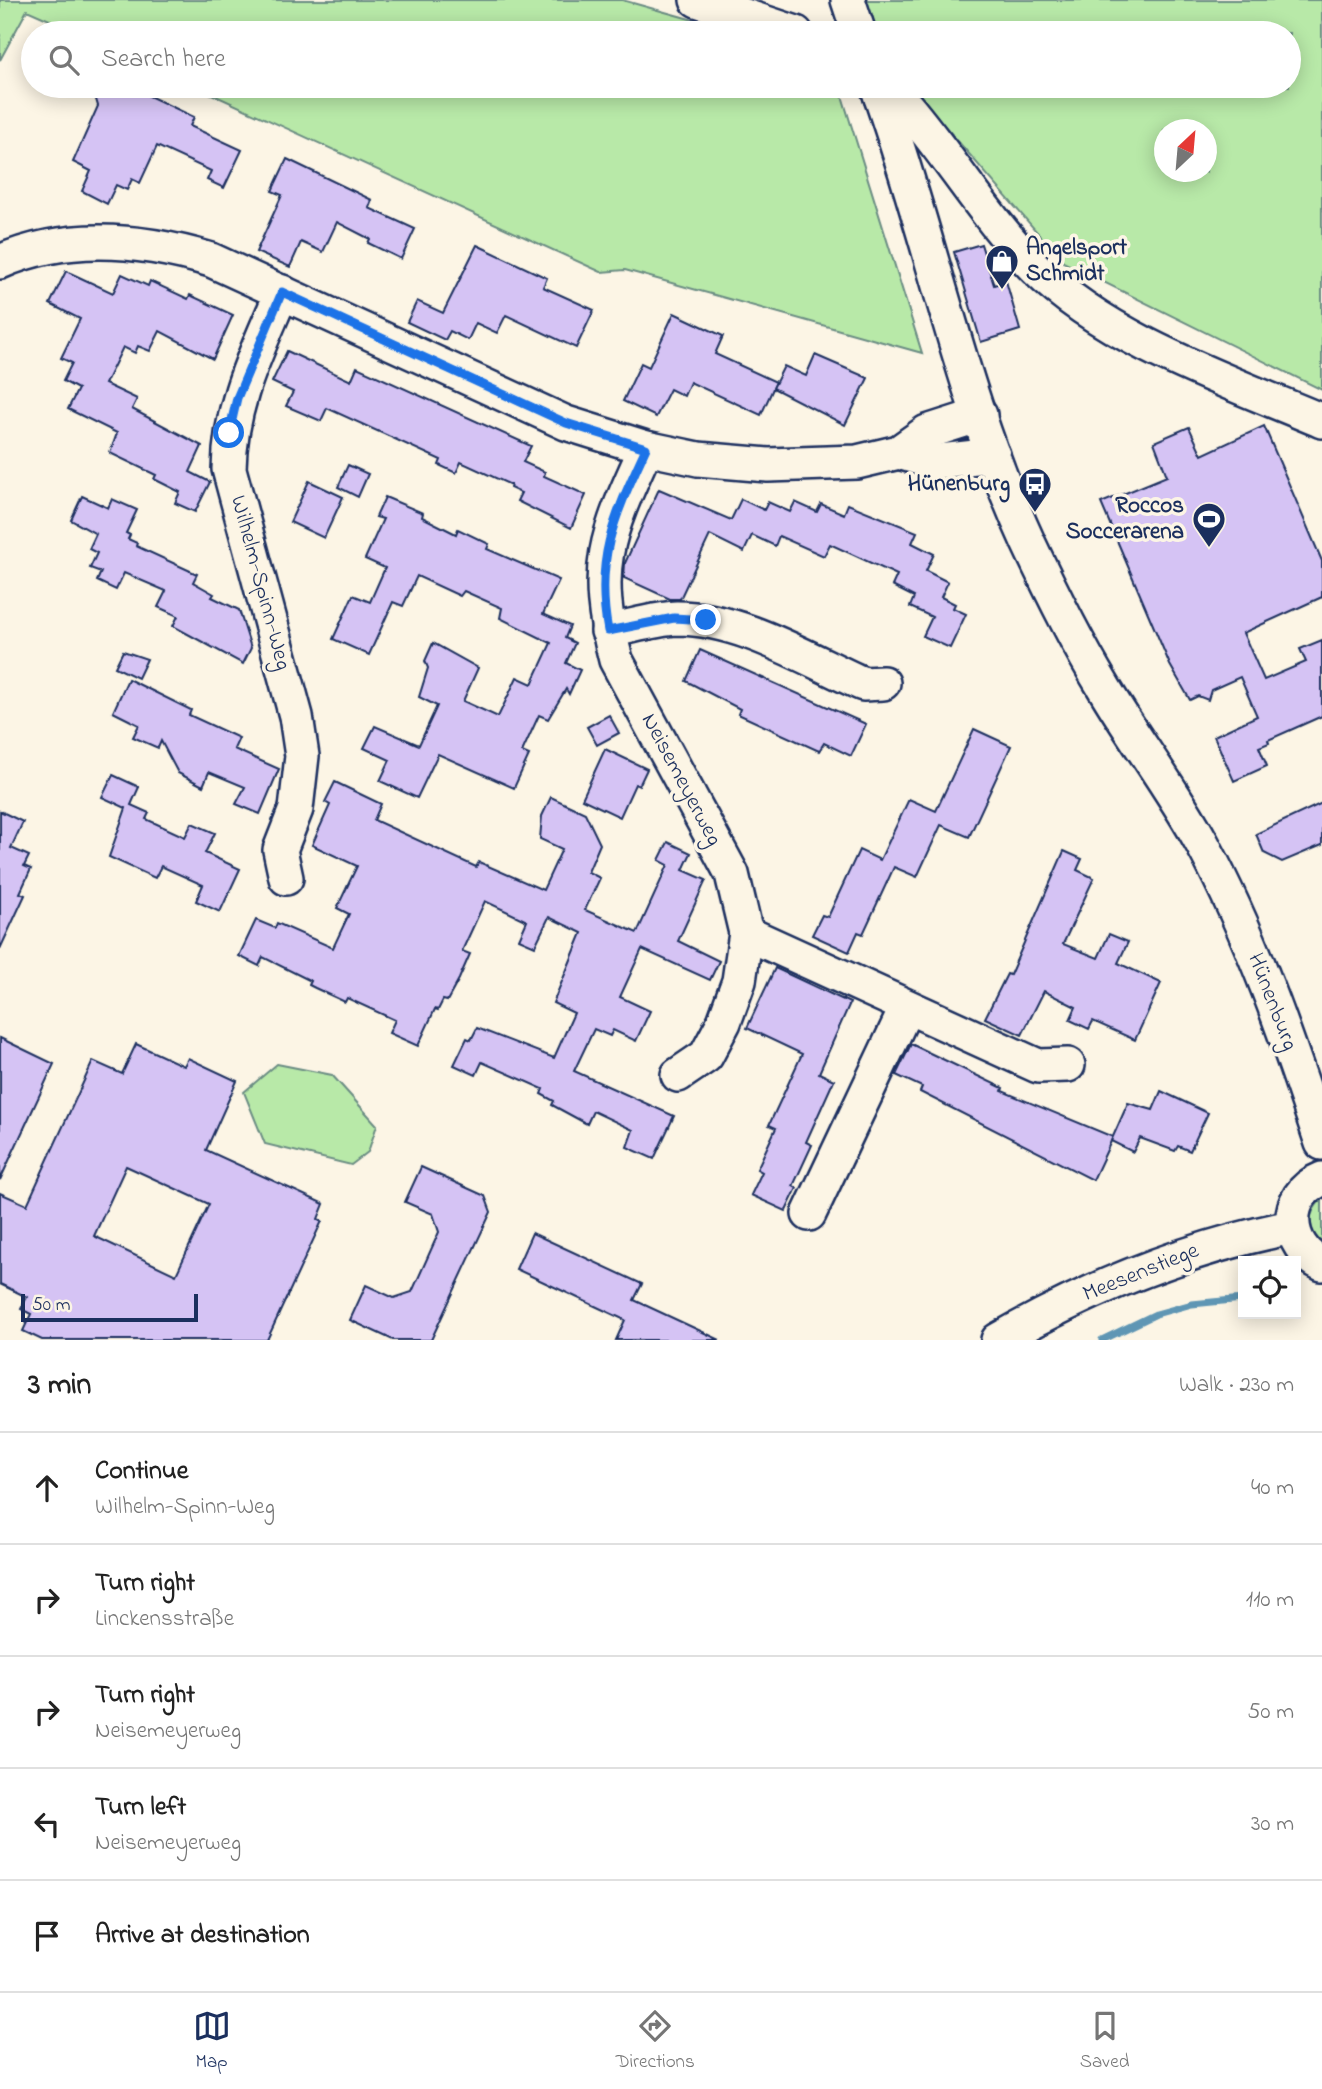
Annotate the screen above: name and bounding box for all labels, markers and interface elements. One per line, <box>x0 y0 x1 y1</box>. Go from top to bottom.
search box <box>21 21 1301 98</box>
icon: search <box>45 41 83 79</box>
text: Search here <box>101 41 226 79</box>
north arrow <box>1154 119 1217 182</box>
place label: Angelsport Schmidt <box>1026 232 1127 291</box>
shop icon: Angelsport Schmidt <box>983 242 1021 291</box>
route start <box>213 417 244 448</box>
bus stop icon: Hünenburg <box>1016 465 1054 514</box>
place label: Hünenburg <box>908 468 1010 503</box>
place label: Roccos Soccerarena <box>1066 490 1184 549</box>
street label: Wilhelm-Spinn-Weg <box>220 492 299 674</box>
sports icon: Roccos Soccerarena <box>1190 500 1228 549</box>
route end <box>690 604 721 635</box>
street label: Neisemeyerweg <box>630 708 730 853</box>
street label: Hünenburg <box>1237 948 1306 1056</box>
street label: Meesenstiege <box>1078 1235 1205 1312</box>
map controls <box>1238 1256 1301 1319</box>
button: locate <box>1238 1256 1301 1319</box>
scale bar <box>21 1291 198 1323</box>
text: 50 m <box>32 1292 71 1319</box>
text: 3 min <box>28 1364 91 1408</box>
text: Walk · 230 m <box>1179 1369 1294 1402</box>
text: Continue <box>95 1453 188 1491</box>
icon: ahead <box>28 1469 66 1507</box>
text: 40 m <box>1251 1472 1294 1505</box>
text: Wilhelm-Spinn-Weg <box>95 1491 275 1524</box>
text: Turn right <box>95 1565 195 1603</box>
icon: right <box>28 1581 66 1619</box>
text: 110 m <box>1246 1584 1294 1617</box>
text: Linckensstraße <box>95 1603 234 1636</box>
text: Turn right <box>95 1677 195 1715</box>
icon: right <box>28 1693 66 1731</box>
text: 50 m <box>1247 1696 1294 1729</box>
text: Neisemeyerweg <box>95 1715 241 1748</box>
text: Turn left <box>95 1789 186 1827</box>
icon: left <box>28 1805 66 1843</box>
text: 30 m <box>1251 1808 1294 1841</box>
text: Neisemeyerweg <box>95 1827 241 1860</box>
icon: arrive <box>28 1917 66 1955</box>
text: Arrive at destination <box>95 1917 310 1955</box>
tab: Map <box>193 2007 231 2076</box>
tab: Directions <box>616 2007 695 2076</box>
tab: Saved <box>1080 2007 1129 2076</box>

